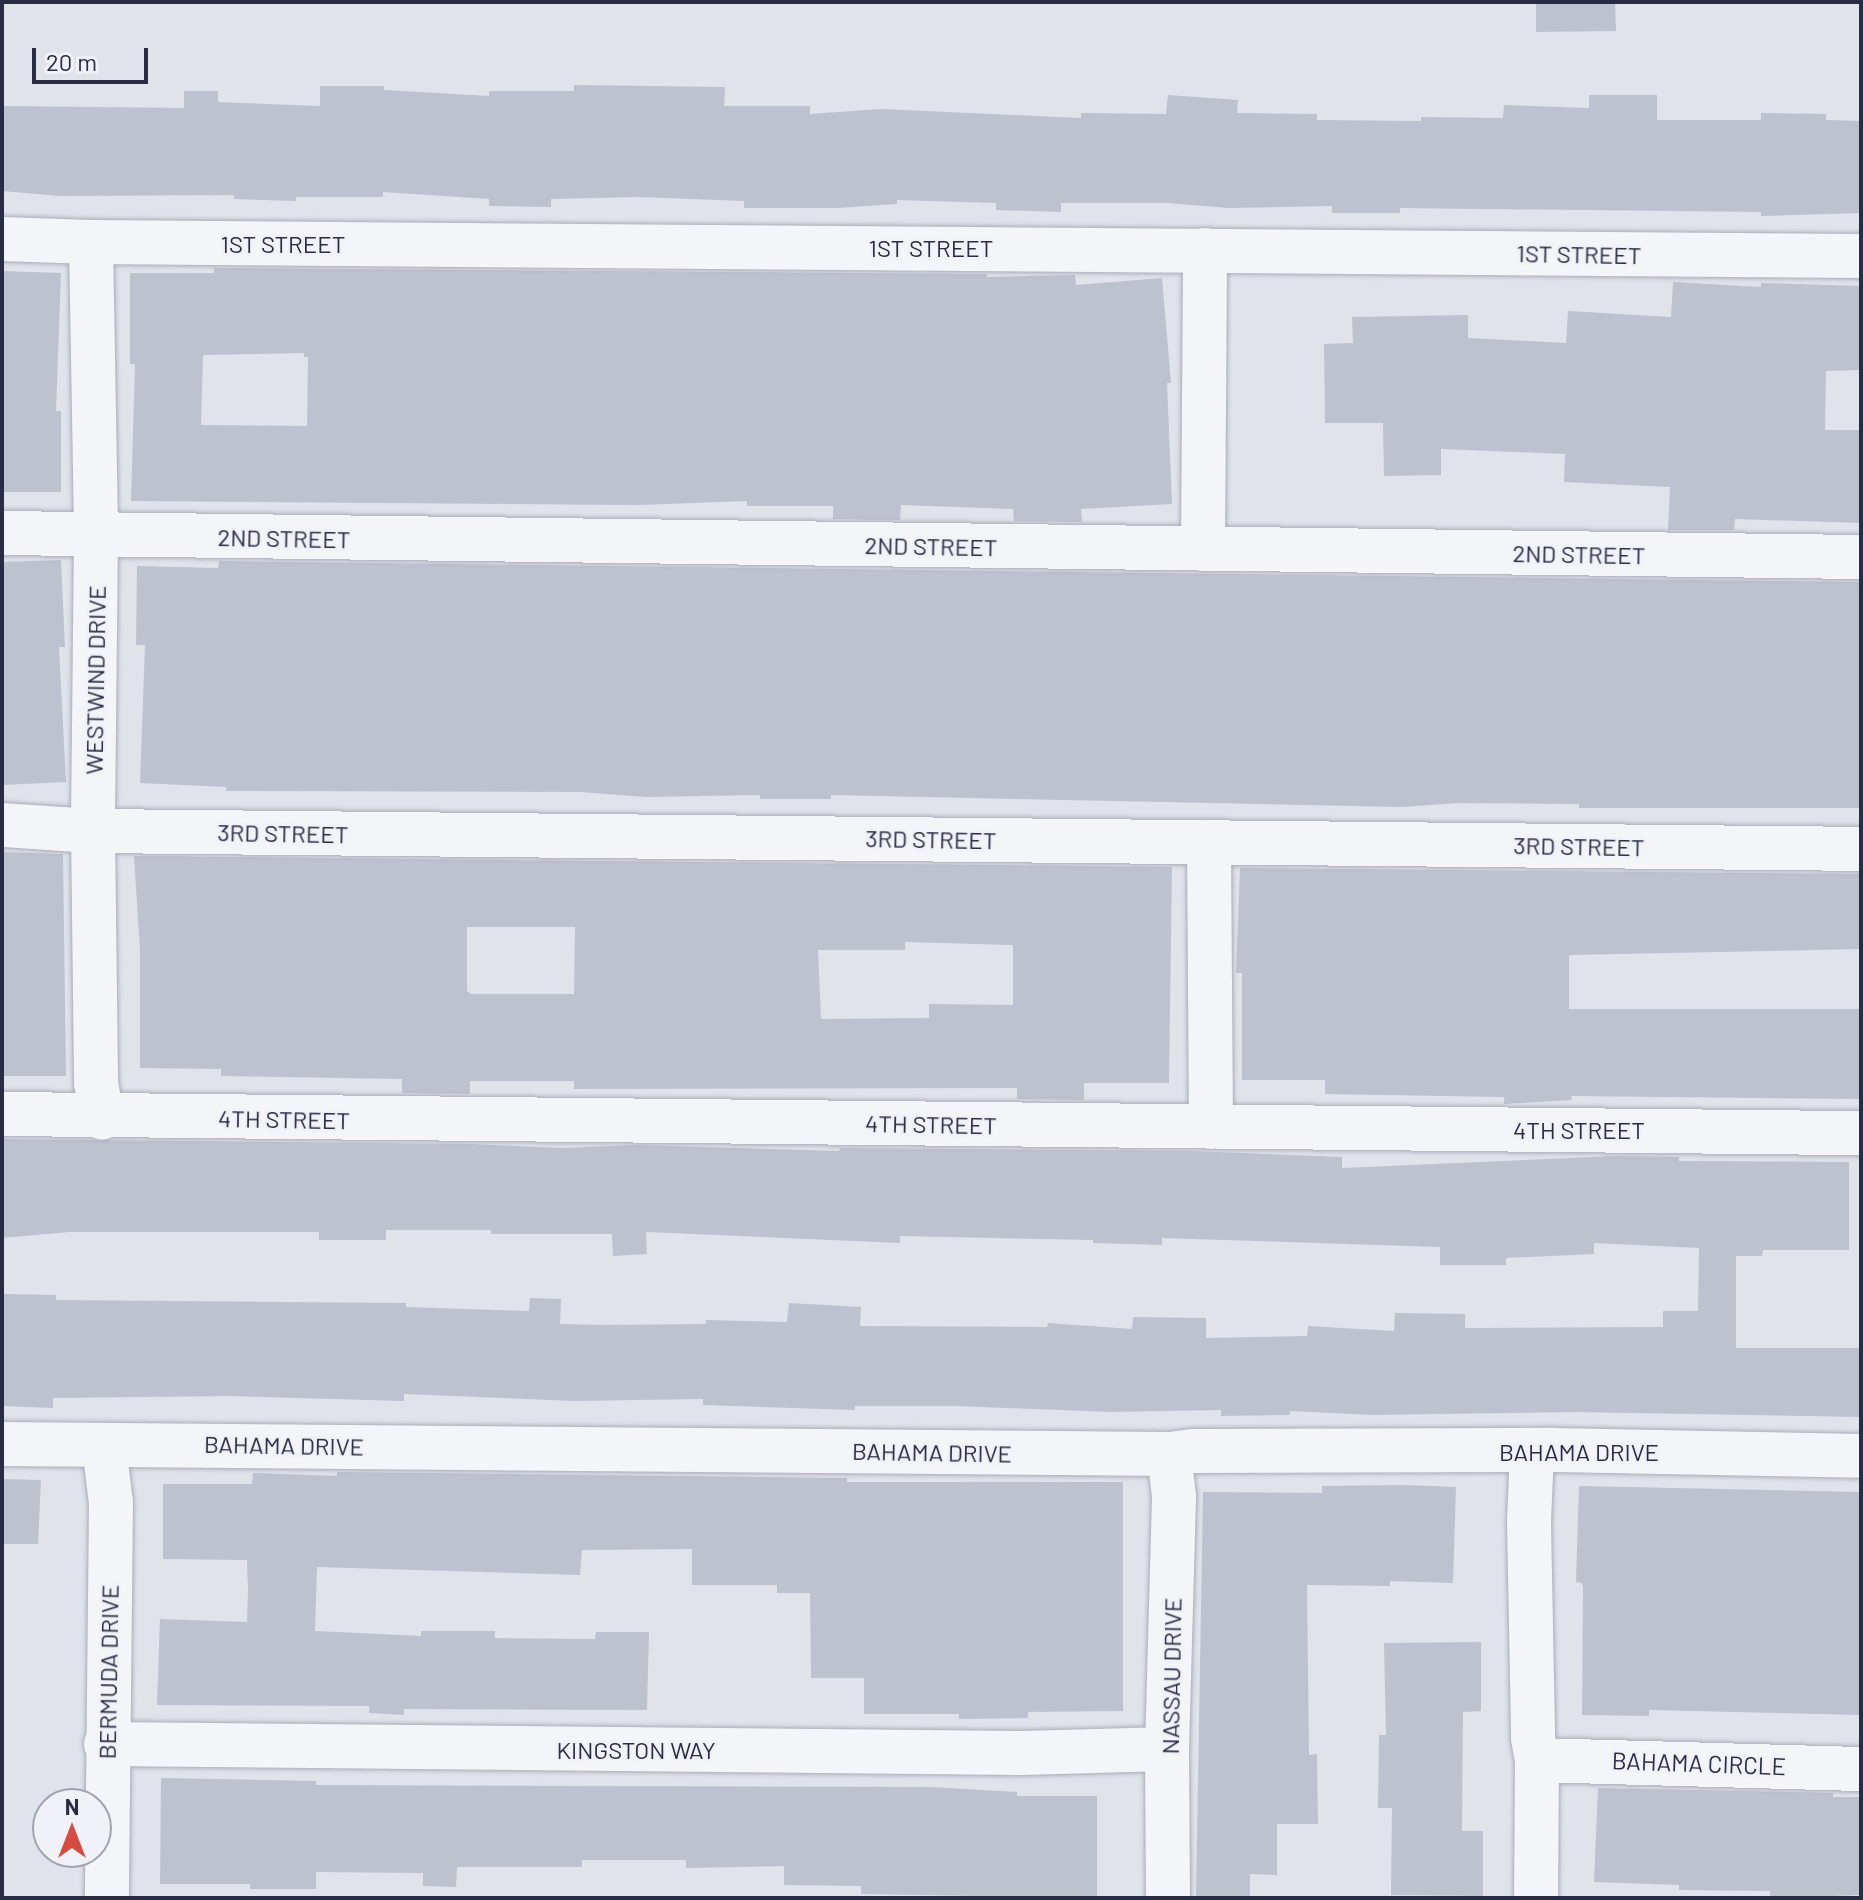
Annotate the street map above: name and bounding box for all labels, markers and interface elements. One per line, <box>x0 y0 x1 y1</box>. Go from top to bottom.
scale bar <box>36 32 152 82</box>
text: 20 m <box>46 47 97 76</box>
street label: 1ST STREET <box>221 230 345 258</box>
street label: 1ST STREET <box>869 234 993 262</box>
street label: 1ST STREET <box>1516 239 1642 269</box>
street label: 2ND STREET <box>217 522 351 554</box>
street label: 2ND STREET <box>864 530 998 562</box>
street label: 2ND STREET <box>1512 538 1646 570</box>
street label: WESTWIND DRIVE <box>79 585 111 775</box>
street label: 3RD STREET <box>217 817 349 849</box>
street label: 3RD STREET <box>865 823 997 855</box>
street label: 3RD STREET <box>1513 830 1645 862</box>
street label: 4TH STREET <box>218 1103 350 1135</box>
street label: 4TH STREET <box>865 1108 997 1140</box>
street label: 4TH STREET <box>1513 1116 1645 1144</box>
street label: BAHAMA DRIVE <box>204 1429 364 1461</box>
street label: BAHAMA DRIVE <box>852 1436 1012 1468</box>
street label: BAHAMA DRIVE <box>1499 1438 1659 1466</box>
street label: BERMUDA DRIVE <box>92 1584 124 1760</box>
street label: NASSAU DRIVE <box>1155 1597 1187 1755</box>
street label: KINGSTON WAY <box>556 1736 716 1764</box>
street label: BAHAMA CIRCLE <box>1611 1746 1787 1780</box>
north arrow <box>32 1788 112 1868</box>
text: N <box>65 1793 79 1819</box>

